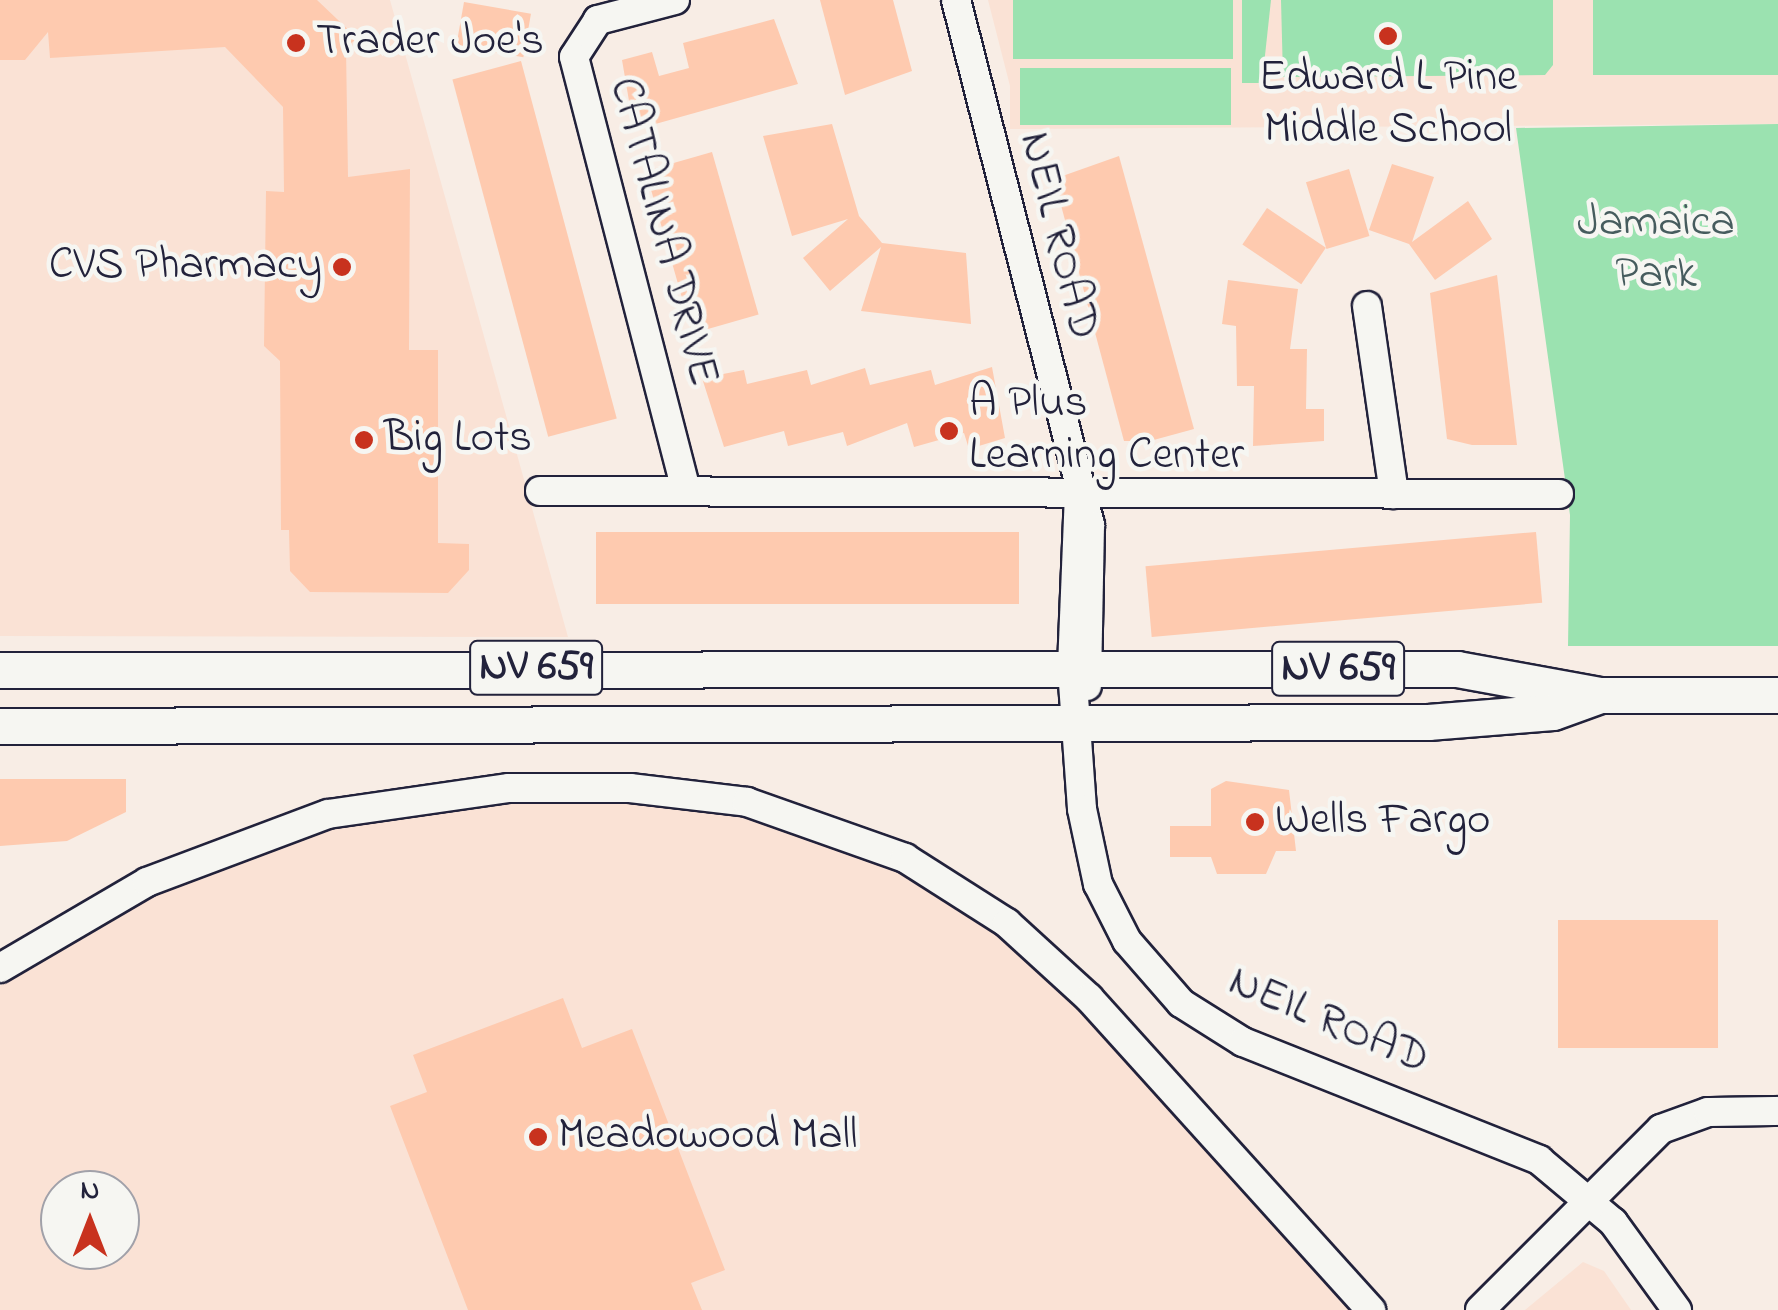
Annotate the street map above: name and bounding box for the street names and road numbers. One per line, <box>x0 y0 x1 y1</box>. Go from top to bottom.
street label: CATALINA DRIVE <box>595 72 729 392</box>
street label: NEIL ROAD <box>1005 127 1109 345</box>
road number: NV 659 <box>468 631 604 705</box>
road number: NV 659 <box>1270 632 1406 706</box>
street label: NEIL ROAD <box>1220 956 1436 1088</box>

